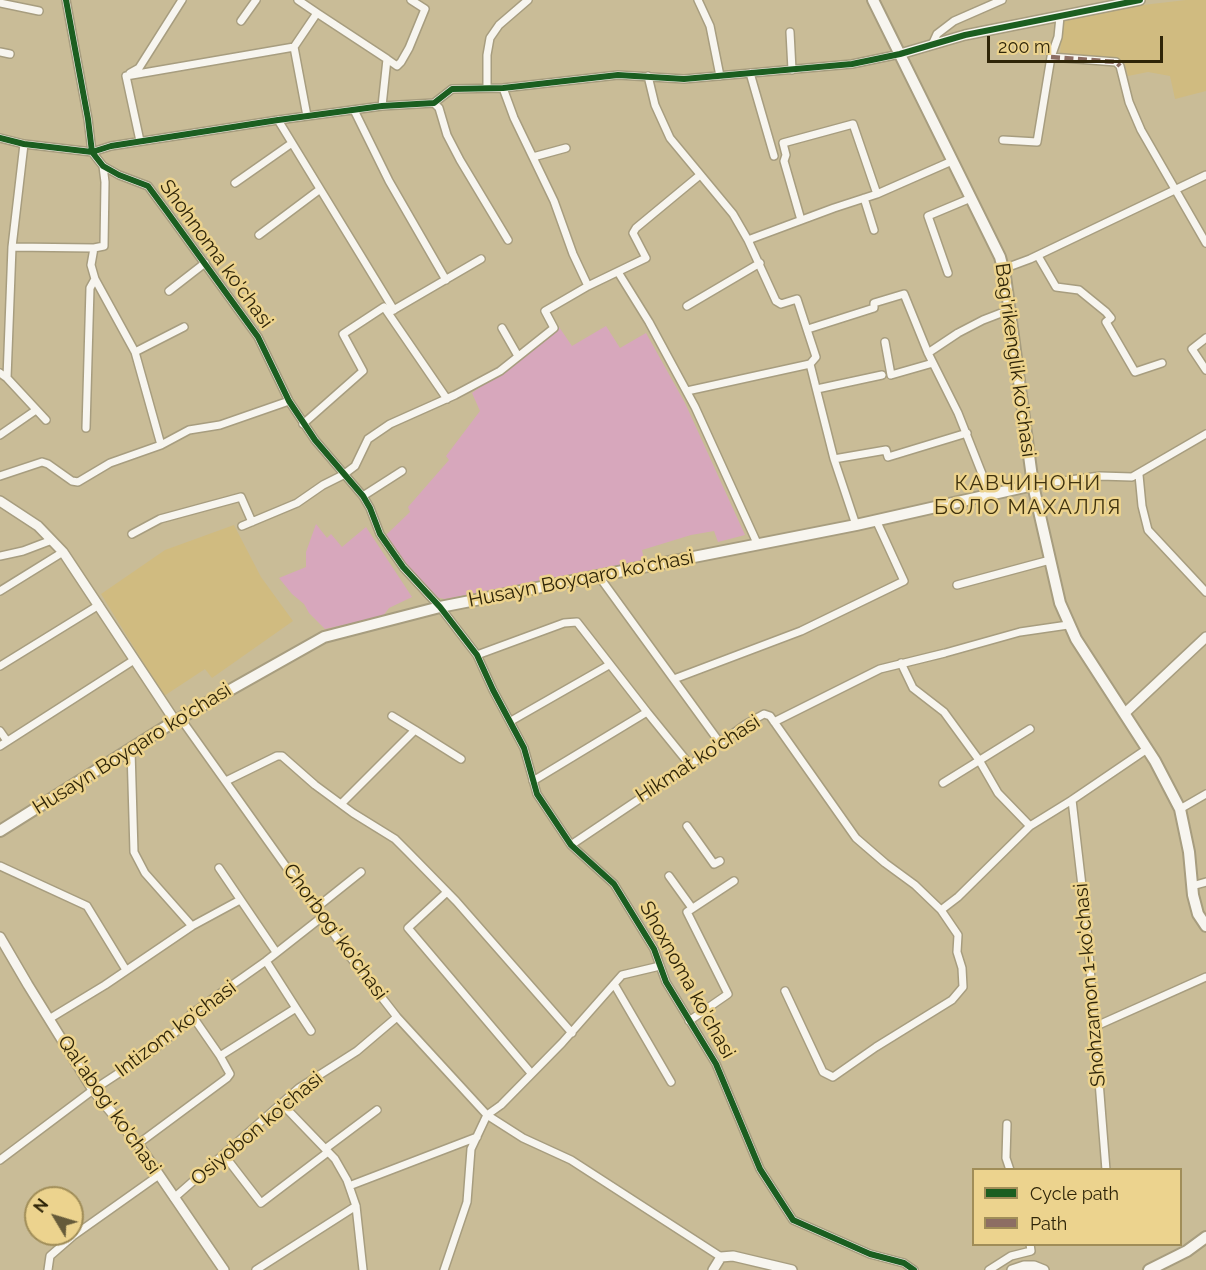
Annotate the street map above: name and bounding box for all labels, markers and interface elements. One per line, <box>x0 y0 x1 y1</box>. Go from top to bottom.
scale bar <box>990 24 1166 62</box>
text: 200 m <box>998 36 1051 57</box>
street label: Shohnoma ko'chasi <box>154 175 278 333</box>
street label: Bag'rikenglik ko'chasi <box>989 261 1041 459</box>
district label: КАВЧИНОНИ БОЛО МАХАЛЛЯ <box>934 471 1122 521</box>
street label: Husayn Boyqaro ko'chasi <box>466 545 696 613</box>
street label: Husayn Boyqaro ko'chasi <box>28 678 236 820</box>
street label: Hikmat ko'chasi <box>631 710 765 808</box>
street label: Сhorbog' ko'chasi <box>278 859 392 1005</box>
street label: Shohzamon 1-ko'chasi <box>1069 882 1111 1088</box>
street label: Shoxnoma ko'chasi <box>634 897 740 1063</box>
street label: Intizom ko'chasi <box>111 976 241 1082</box>
street label: Qal'abog' ko'chasi <box>52 1031 166 1179</box>
street label: Osiyobon ko'chasi <box>186 1067 328 1191</box>
legend <box>972 1168 1182 1246</box>
text: Cycle path <box>1030 1183 1119 1204</box>
north arrow <box>24 1186 84 1246</box>
text: N <box>30 1195 52 1217</box>
text: Path <box>1030 1213 1067 1234</box>

